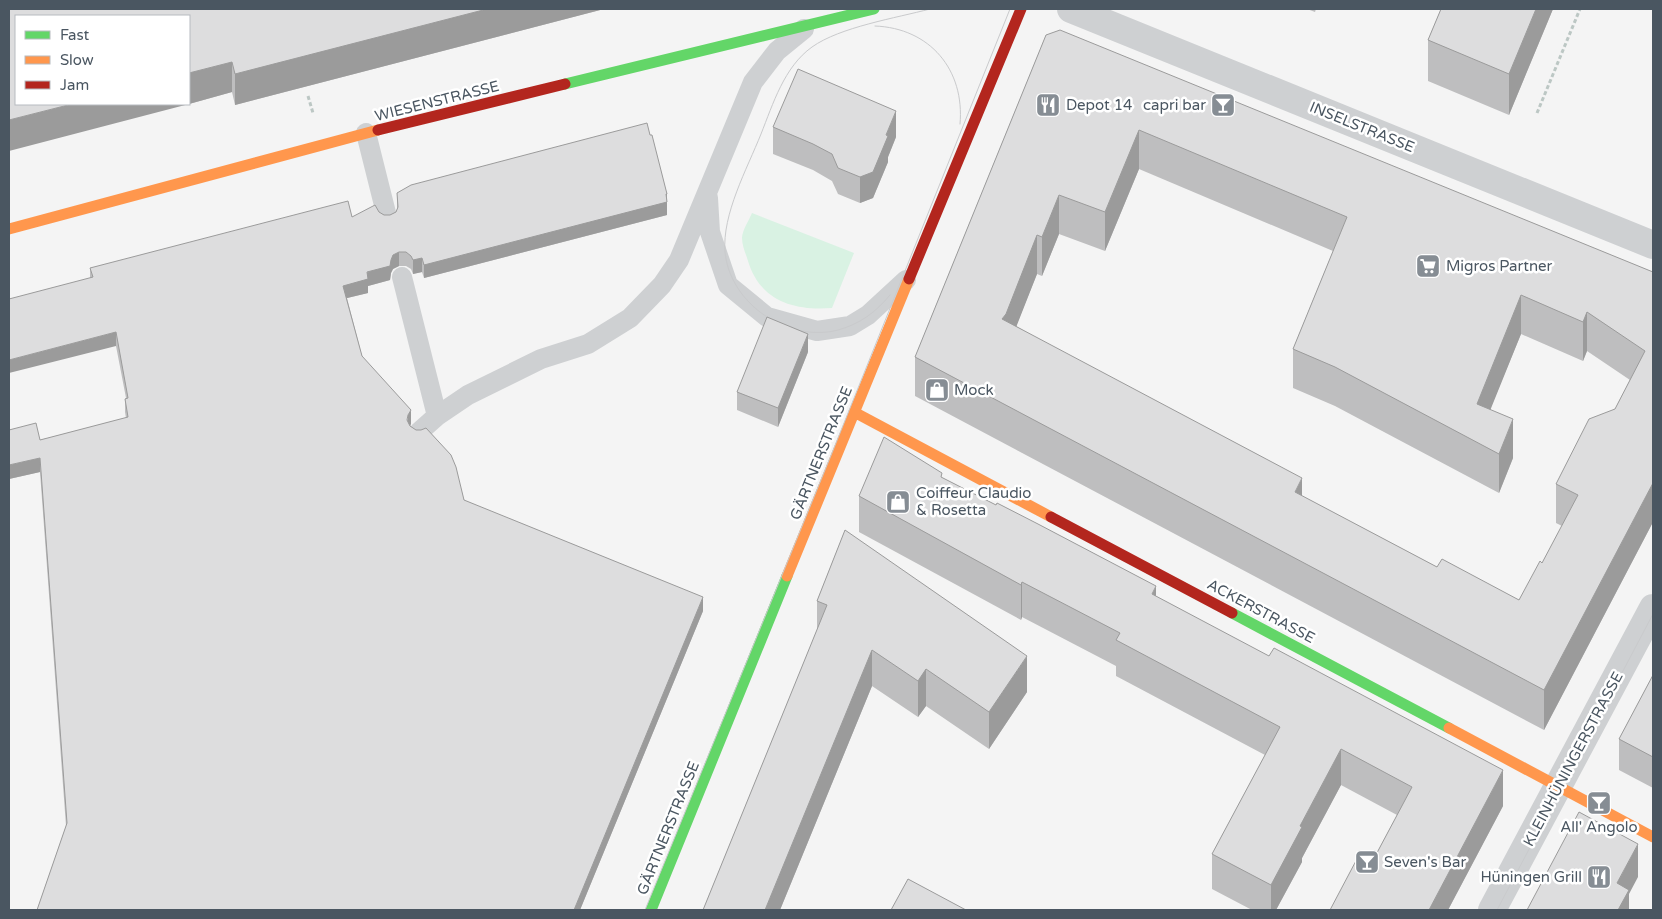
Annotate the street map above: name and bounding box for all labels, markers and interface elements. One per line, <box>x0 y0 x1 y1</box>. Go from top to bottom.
legend <box>15 15 190 105</box>
text: Fast <box>60 26 90 44</box>
text: Slow <box>60 51 94 69</box>
text: Jam <box>60 76 89 94</box>
street label: WIESENSTRASSE <box>373 77 501 125</box>
restaurant icon: Depot 14 <box>1035 92 1061 118</box>
bar icon: capri bar <box>1210 92 1236 118</box>
place label: Depot 14 <box>1066 96 1132 114</box>
place label: capri bar <box>1143 96 1206 114</box>
street label: INSELSTRASSE <box>1307 98 1417 156</box>
supermarket icon: Migros Partner <box>1415 253 1441 279</box>
place label: Migros Partner <box>1446 257 1553 275</box>
shop icon: Mock <box>924 377 950 403</box>
place label: Mock <box>954 381 994 399</box>
street label: GÄRTNERSTRASSE <box>786 384 856 522</box>
place label: Coiffeur Claudio & Rosetta <box>916 484 1031 519</box>
shop icon: Coiffeur Claudio & Rosetta <box>885 489 911 515</box>
street label: ACKERSTRASSE <box>1204 575 1318 647</box>
street label: KLEINHÜNINGERSTRASSE <box>1519 669 1627 849</box>
street label: GÄRTNERSTRASSE <box>633 759 703 897</box>
bar icon: All' Angolo <box>1586 790 1612 816</box>
place label: All' Angolo <box>1560 818 1638 836</box>
bar icon: Seven's Bar <box>1354 849 1380 875</box>
place label: Seven's Bar <box>1384 853 1466 871</box>
restaurant icon: Hüningen Grill <box>1586 864 1612 890</box>
place label: Hüningen Grill <box>1480 868 1582 886</box>

